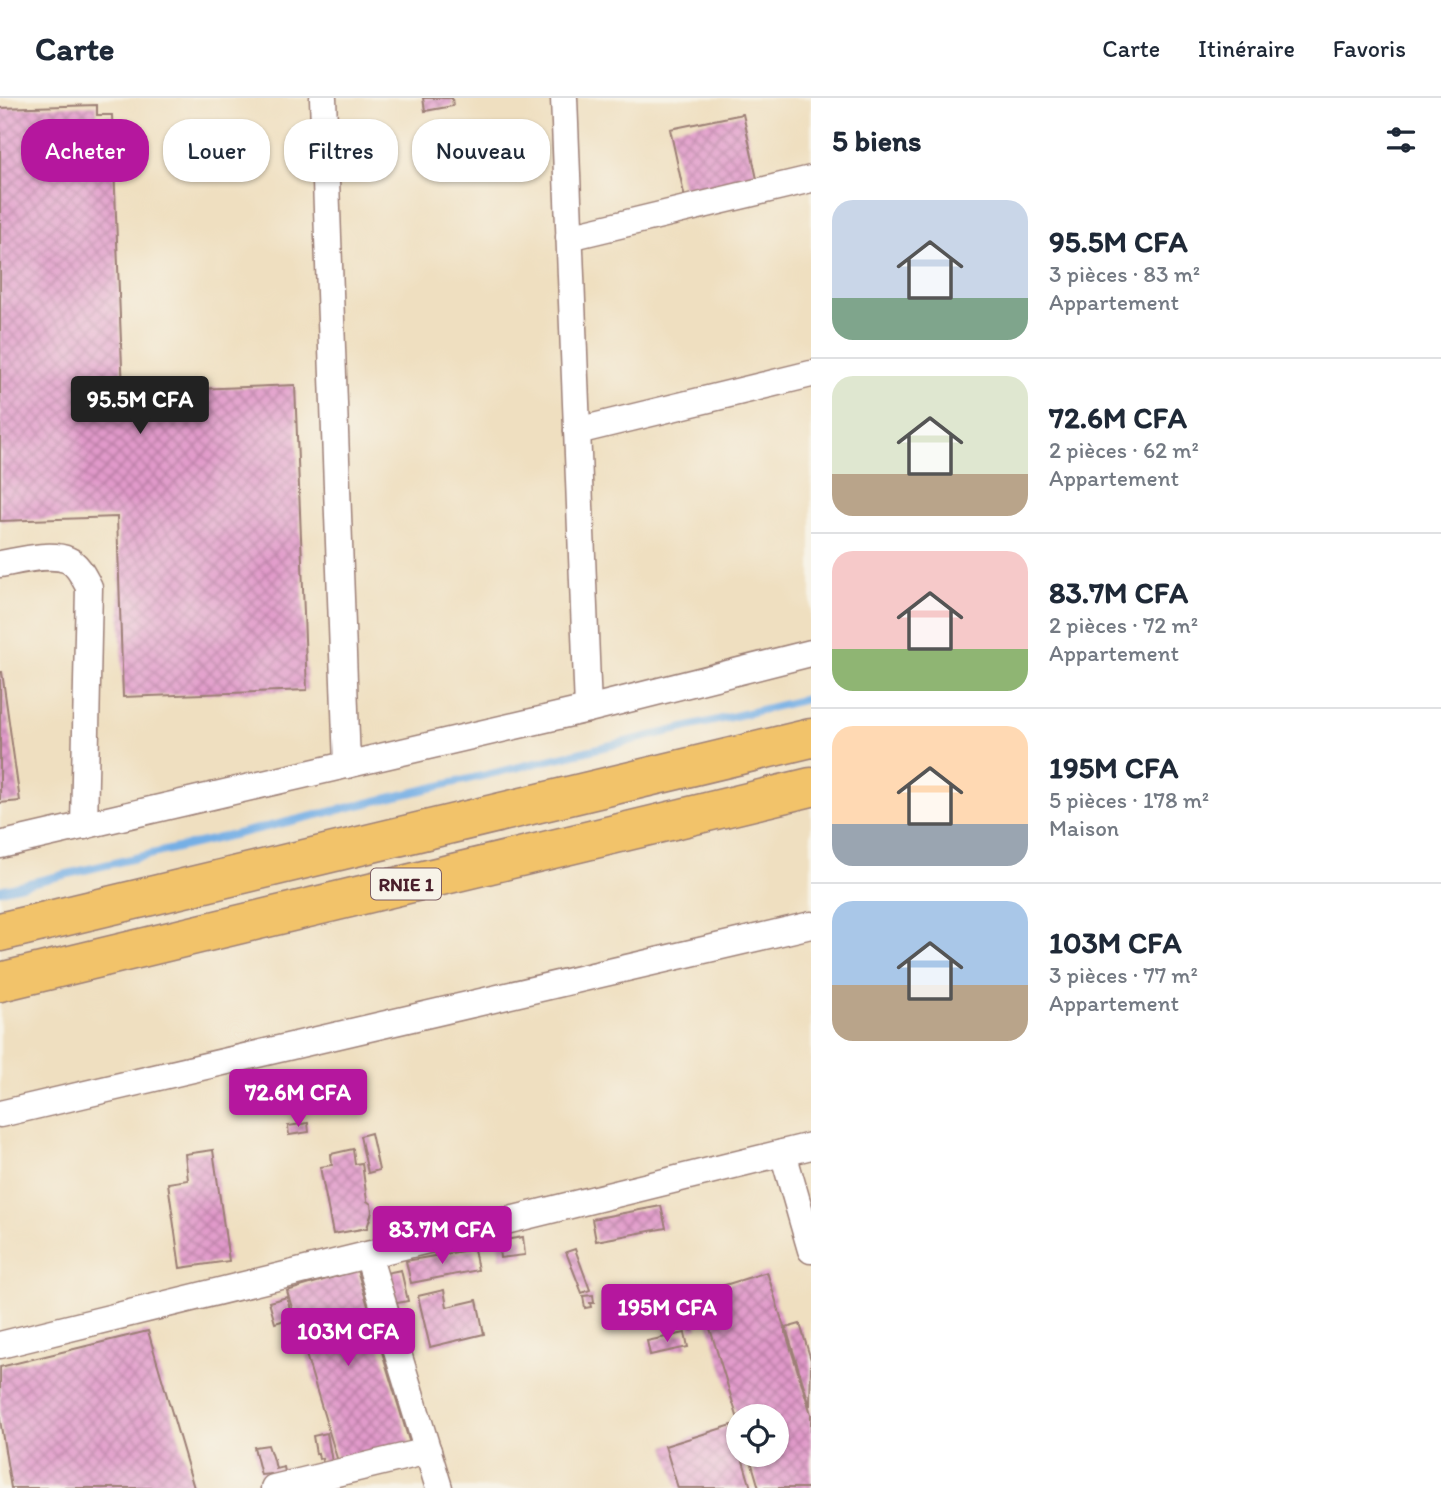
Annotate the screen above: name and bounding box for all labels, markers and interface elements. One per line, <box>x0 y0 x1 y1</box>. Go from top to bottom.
text: Carte <box>35 29 115 68</box>
text: Carte <box>1102 34 1160 63</box>
text: Itinéraire <box>1198 34 1295 63</box>
text: Favoris <box>1333 34 1406 63</box>
chip: Acheter <box>21 119 149 182</box>
chip: Louer <box>163 119 270 182</box>
chip: Filtres <box>284 119 398 182</box>
chip: Nouveau <box>412 119 550 182</box>
icon: filters <box>1382 121 1420 159</box>
text: 5 biens <box>832 122 922 159</box>
text: 95.5M CFA <box>1049 223 1188 260</box>
icon: home <box>888 228 972 312</box>
text: 3 pièces · 83 m² <box>1049 260 1200 288</box>
text: Appartement <box>1049 288 1179 316</box>
pin: 95.5M CFA <box>60 376 220 436</box>
text: 95.5M CFA <box>87 385 193 413</box>
text: 72.6M CFA <box>1049 399 1187 436</box>
icon: home <box>888 404 972 488</box>
text: 2 pièces · 62 m² <box>1049 436 1199 464</box>
text: Appartement <box>1049 464 1179 492</box>
text: 83.7M CFA <box>1049 574 1188 611</box>
icon: home <box>888 579 972 663</box>
text: 2 pièces · 72 m² <box>1049 611 1198 639</box>
text: Appartement <box>1049 639 1179 667</box>
text: 195M CFA <box>1049 749 1178 786</box>
icon: home <box>888 754 972 838</box>
text: 5 pièces · 178 m² <box>1049 786 1209 814</box>
text: Maison <box>1049 814 1119 842</box>
road number: RNIE 1 <box>371 869 441 900</box>
text: 103M CFA <box>1049 924 1182 961</box>
icon: home <box>888 929 972 1013</box>
text: 3 pièces · 77 m² <box>1049 961 1198 989</box>
text: Appartement <box>1049 989 1179 1017</box>
pin: 72.6M CFA <box>218 1070 378 1129</box>
text: 72.6M CFA <box>245 1078 351 1106</box>
pin: 83.7M CFA <box>362 1206 522 1266</box>
text: 83.7M CFA <box>389 1215 495 1243</box>
pin: 195M CFA <box>595 1284 739 1344</box>
text: 195M CFA <box>617 1293 717 1321</box>
pin: 103M CFA <box>276 1308 420 1368</box>
text: 103M CFA <box>297 1317 399 1345</box>
map controls <box>726 1404 789 1467</box>
button: locate <box>726 1404 789 1467</box>

